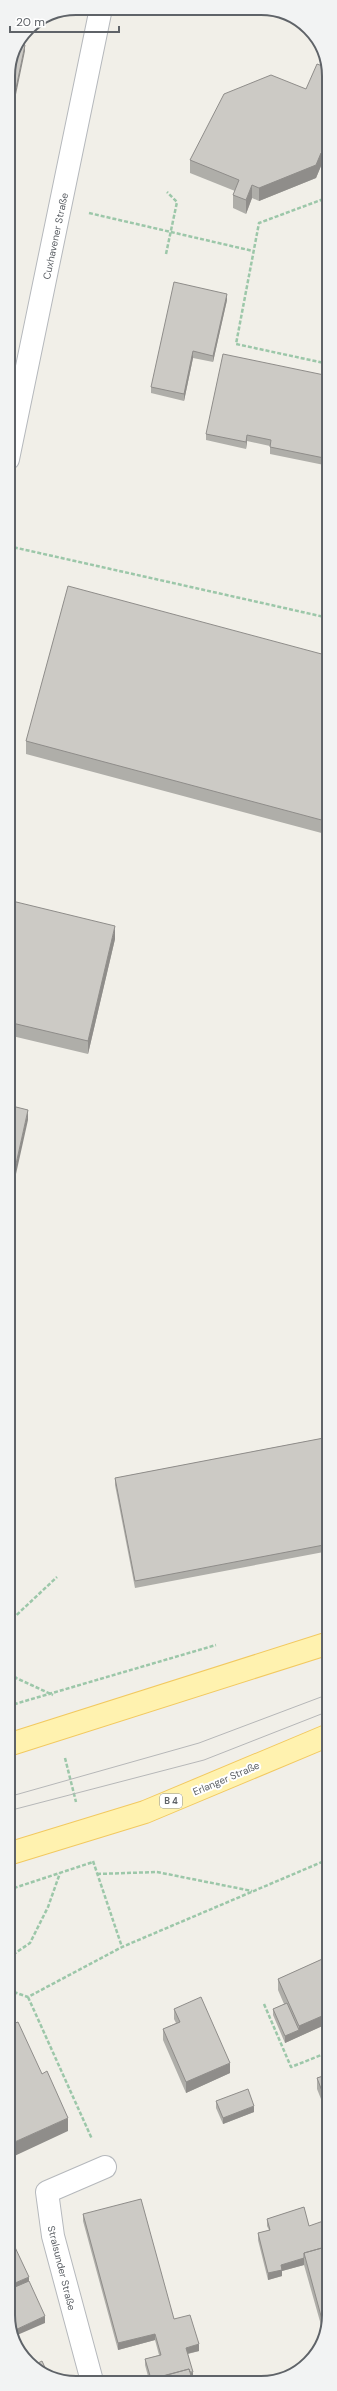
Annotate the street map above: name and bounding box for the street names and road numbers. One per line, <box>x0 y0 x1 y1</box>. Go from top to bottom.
street label: Cuxhavener Straße <box>40 191 71 281</box>
street label: Erlanger Straße <box>191 1758 262 1798</box>
road number: B 4 <box>160 1794 182 1808</box>
street label: Stralsunder Straße <box>45 2224 78 2312</box>

